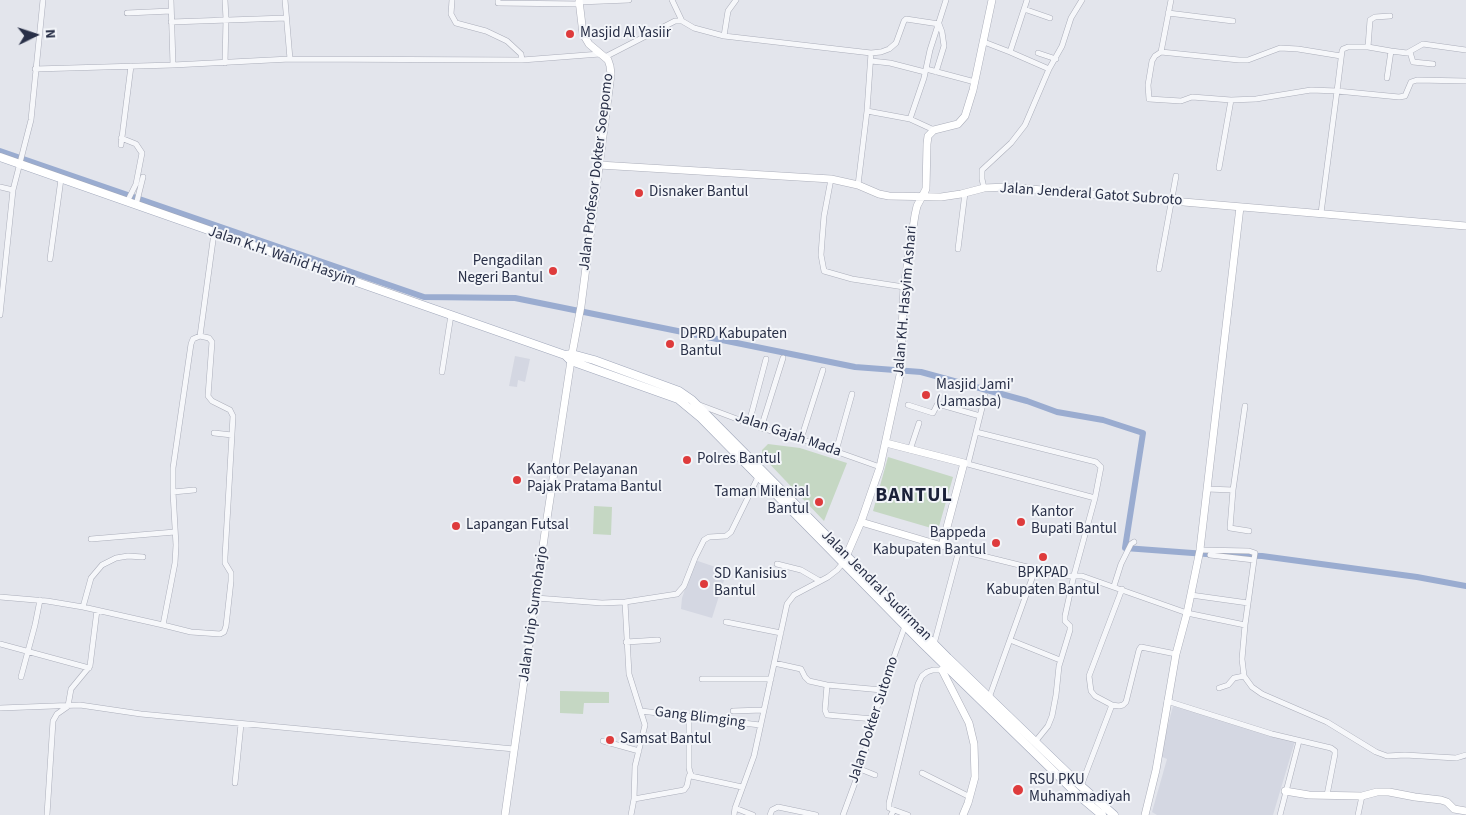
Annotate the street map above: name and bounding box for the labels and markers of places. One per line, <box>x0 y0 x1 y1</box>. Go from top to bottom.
place label: Masjid Al Yasiir <box>580 25 671 43</box>
marker: Masjid Al Yasiir <box>564 28 576 40</box>
place label: Disnaker Bantul <box>649 184 748 202</box>
marker: Disnaker Bantul <box>633 187 645 199</box>
place label: Pengadilan Negeri Bantul <box>458 253 543 288</box>
marker: Pengadilan Negeri Bantul <box>547 265 559 277</box>
place label: DPRD Kabupaten Bantul <box>680 326 787 361</box>
marker: DPRD Kabupaten Bantul <box>664 338 676 350</box>
place label: Masjid Jami' (Jamasba) <box>936 377 1014 412</box>
marker: Masjid Jami' (Jamasba) <box>920 389 932 401</box>
place label: Polres Bantul <box>697 451 781 469</box>
marker: Polres Bantul <box>681 454 693 466</box>
place label: Kantor Pelayanan Pajak Pratama Bantul <box>527 462 662 497</box>
marker: Kantor Pelayanan Pajak Pratama Bantul <box>511 474 523 486</box>
place label: Taman Milenial Bantul <box>714 484 809 519</box>
marker: Taman Milenial Bantul <box>813 496 825 508</box>
place label: Kantor Bupati Bantul <box>1031 504 1117 539</box>
marker: Kantor Bupati Bantul <box>1015 516 1027 528</box>
place label: Lapangan Futsal <box>466 517 569 535</box>
marker: Lapangan Futsal <box>450 520 462 532</box>
place label: Bappeda Kabupaten Bantul <box>873 525 986 560</box>
marker: Bappeda Kabupaten Bantul <box>990 537 1002 549</box>
marker: BPKPAD Kabupaten Bantul <box>1037 551 1049 563</box>
place label: BPKPAD Kabupaten Bantul <box>986 565 1100 600</box>
place label: SD Kanisius Bantul <box>714 566 787 601</box>
marker: SD Kanisius Bantul <box>698 578 710 590</box>
place label: Samsat Bantul <box>620 731 711 749</box>
marker: Samsat Bantul <box>604 734 616 746</box>
place label: RSU PKU Muhammadiyah <box>1029 772 1131 807</box>
marker: RSU PKU Muhammadiyah <box>1011 783 1025 797</box>

